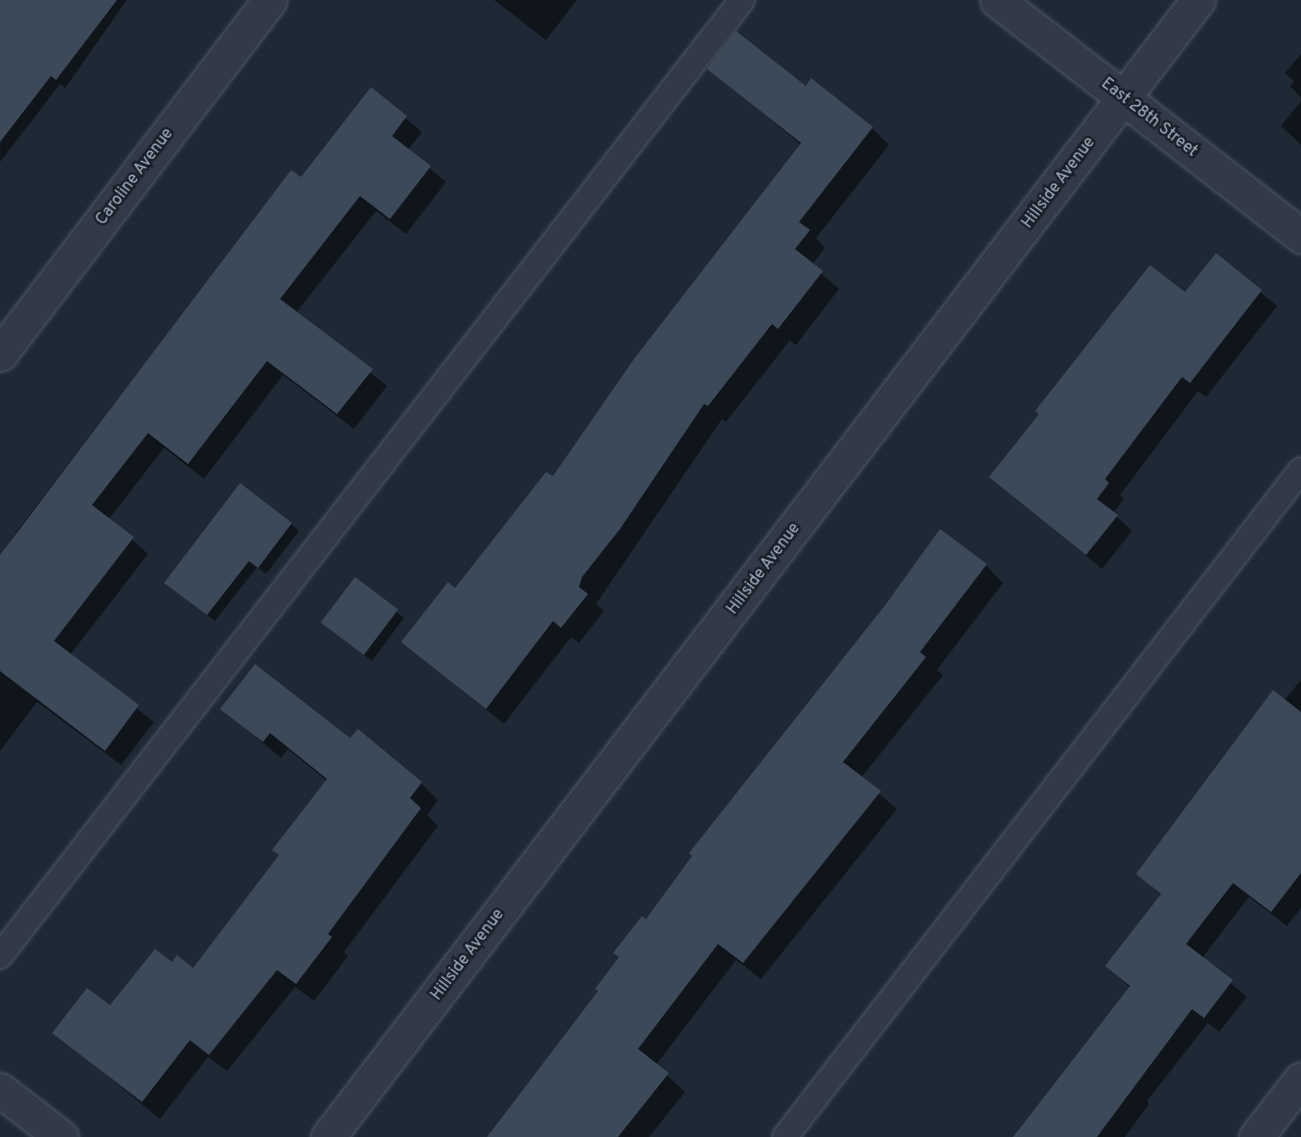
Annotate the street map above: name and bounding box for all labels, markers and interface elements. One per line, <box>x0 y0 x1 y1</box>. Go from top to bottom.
street label: East 28th Street <box>1097 74 1201 162</box>
street label: Caroline Avenue <box>92 124 178 230</box>
street label: Hillside Avenue <box>1018 133 1100 233</box>
street label: Hillside Avenue <box>723 519 805 619</box>
street label: Hillside Avenue <box>427 905 509 1005</box>

